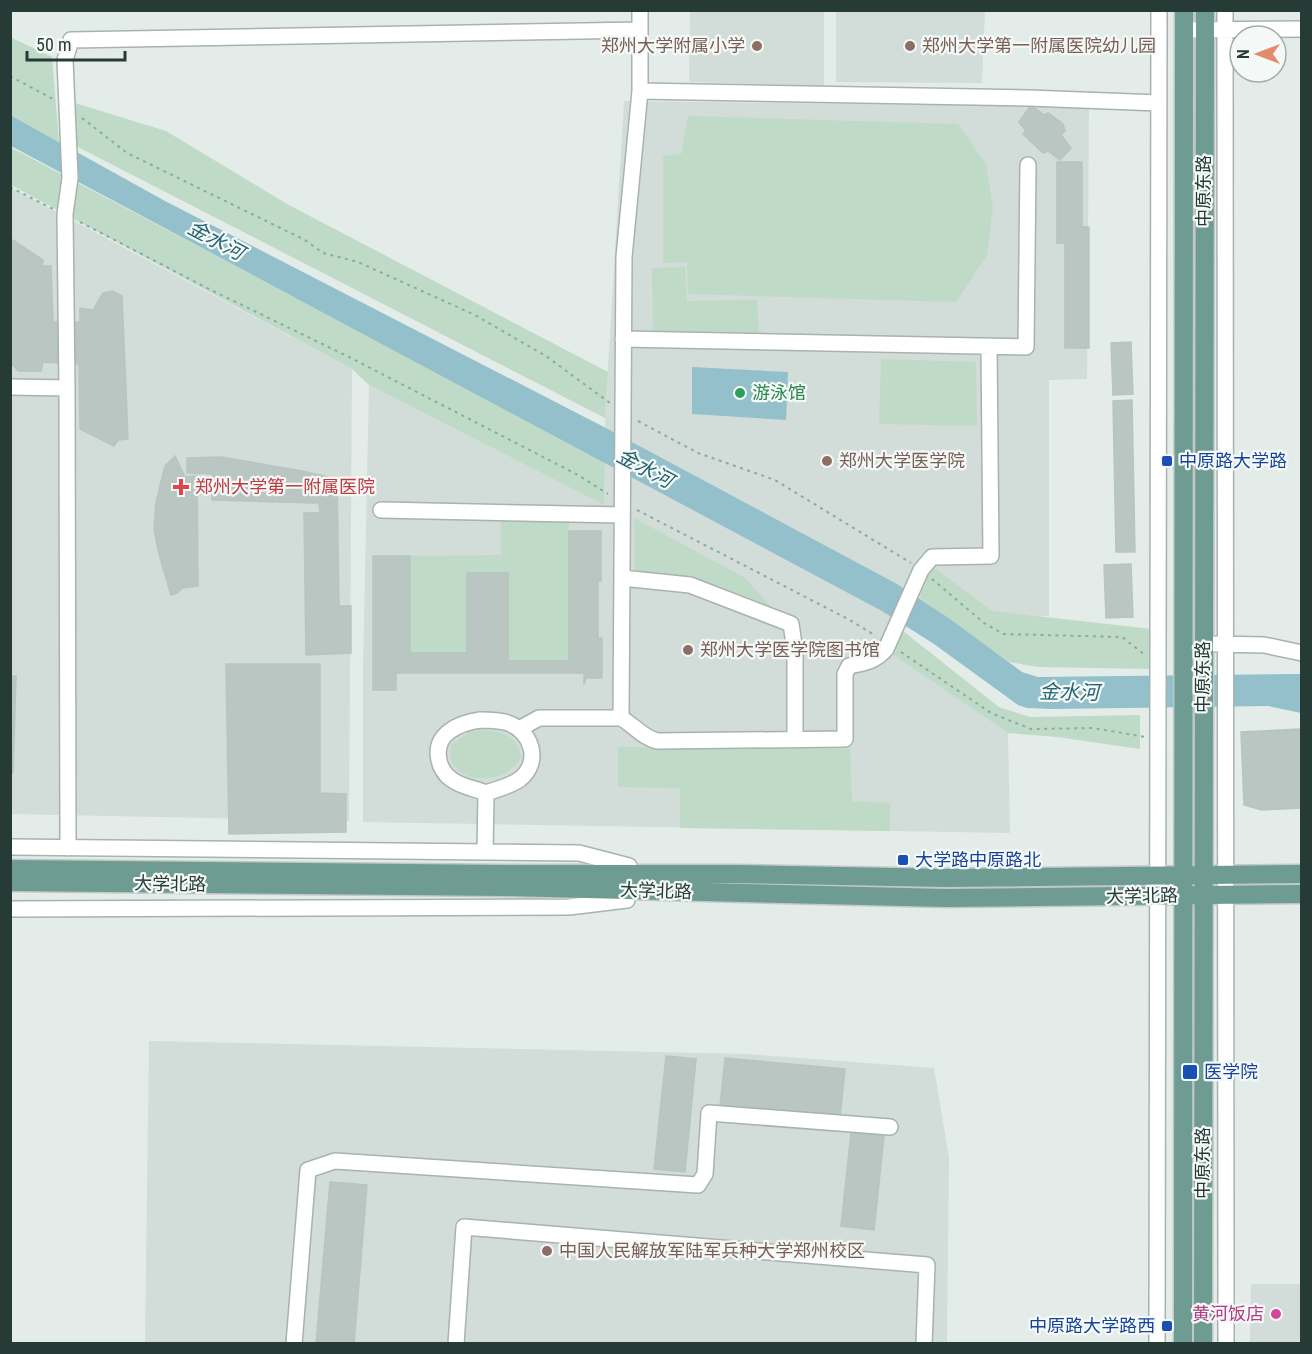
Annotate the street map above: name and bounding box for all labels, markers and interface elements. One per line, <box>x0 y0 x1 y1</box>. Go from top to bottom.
scale bar <box>27 24 124 62</box>
north arrow <box>1228 24 1288 84</box>
text: 50 m <box>36 34 71 55</box>
place label: 郑州大学附属小学 <box>601 35 745 56</box>
place label: 郑州大学第一附属医院幼儿园 <box>922 35 1156 56</box>
marker: 郑州大学附属小学 <box>750 39 764 53</box>
marker: 郑州大学第一附属医院幼儿园 <box>903 39 917 53</box>
text: N <box>1234 49 1253 59</box>
street label: 中原东路 <box>1193 155 1214 227</box>
water label: 金水河 <box>184 215 252 267</box>
place label: 游泳馆 <box>752 382 806 403</box>
marker: 游泳馆 <box>733 386 747 400</box>
water label: 金水河 <box>613 443 681 495</box>
place label: 郑州大学医学院 <box>839 450 965 471</box>
place label: 中原路大学路 <box>1179 450 1287 471</box>
marker: 郑州大学医学院 <box>820 454 834 468</box>
marker: 中原路大学路 <box>1160 454 1174 468</box>
place label: 郑州大学第一附属医院 <box>195 476 375 497</box>
marker: 郑州大学第一附属医院 <box>172 478 190 496</box>
place label: 郑州大学医学院图书馆 <box>700 639 880 660</box>
street label: 中原东路 <box>1192 641 1213 713</box>
marker: 郑州大学医学院图书馆 <box>681 643 695 657</box>
water label: 金水河 <box>1039 679 1103 705</box>
place label: 大学路中原路北 <box>915 849 1041 870</box>
marker: 大学路中原路北 <box>896 853 910 867</box>
street label: 大学北路 <box>134 872 206 895</box>
street label: 大学北路 <box>620 879 692 902</box>
street label: 大学北路 <box>1106 884 1178 907</box>
place label: 医学院 <box>1204 1061 1258 1082</box>
marker: 医学院 <box>1181 1063 1199 1081</box>
street label: 中原东路 <box>1192 1127 1213 1199</box>
place label: 中国人民解放军陆军兵种大学郑州校区 <box>559 1240 865 1261</box>
marker: 中国人民解放军陆军兵种大学郑州校区 <box>540 1244 554 1258</box>
place label: 黄河饭店 <box>1192 1303 1264 1324</box>
marker: 黄河饭店 <box>1269 1307 1283 1321</box>
place label: 中原路大学路西 <box>1029 1315 1155 1336</box>
marker: 中原路大学路西 <box>1160 1319 1174 1333</box>

